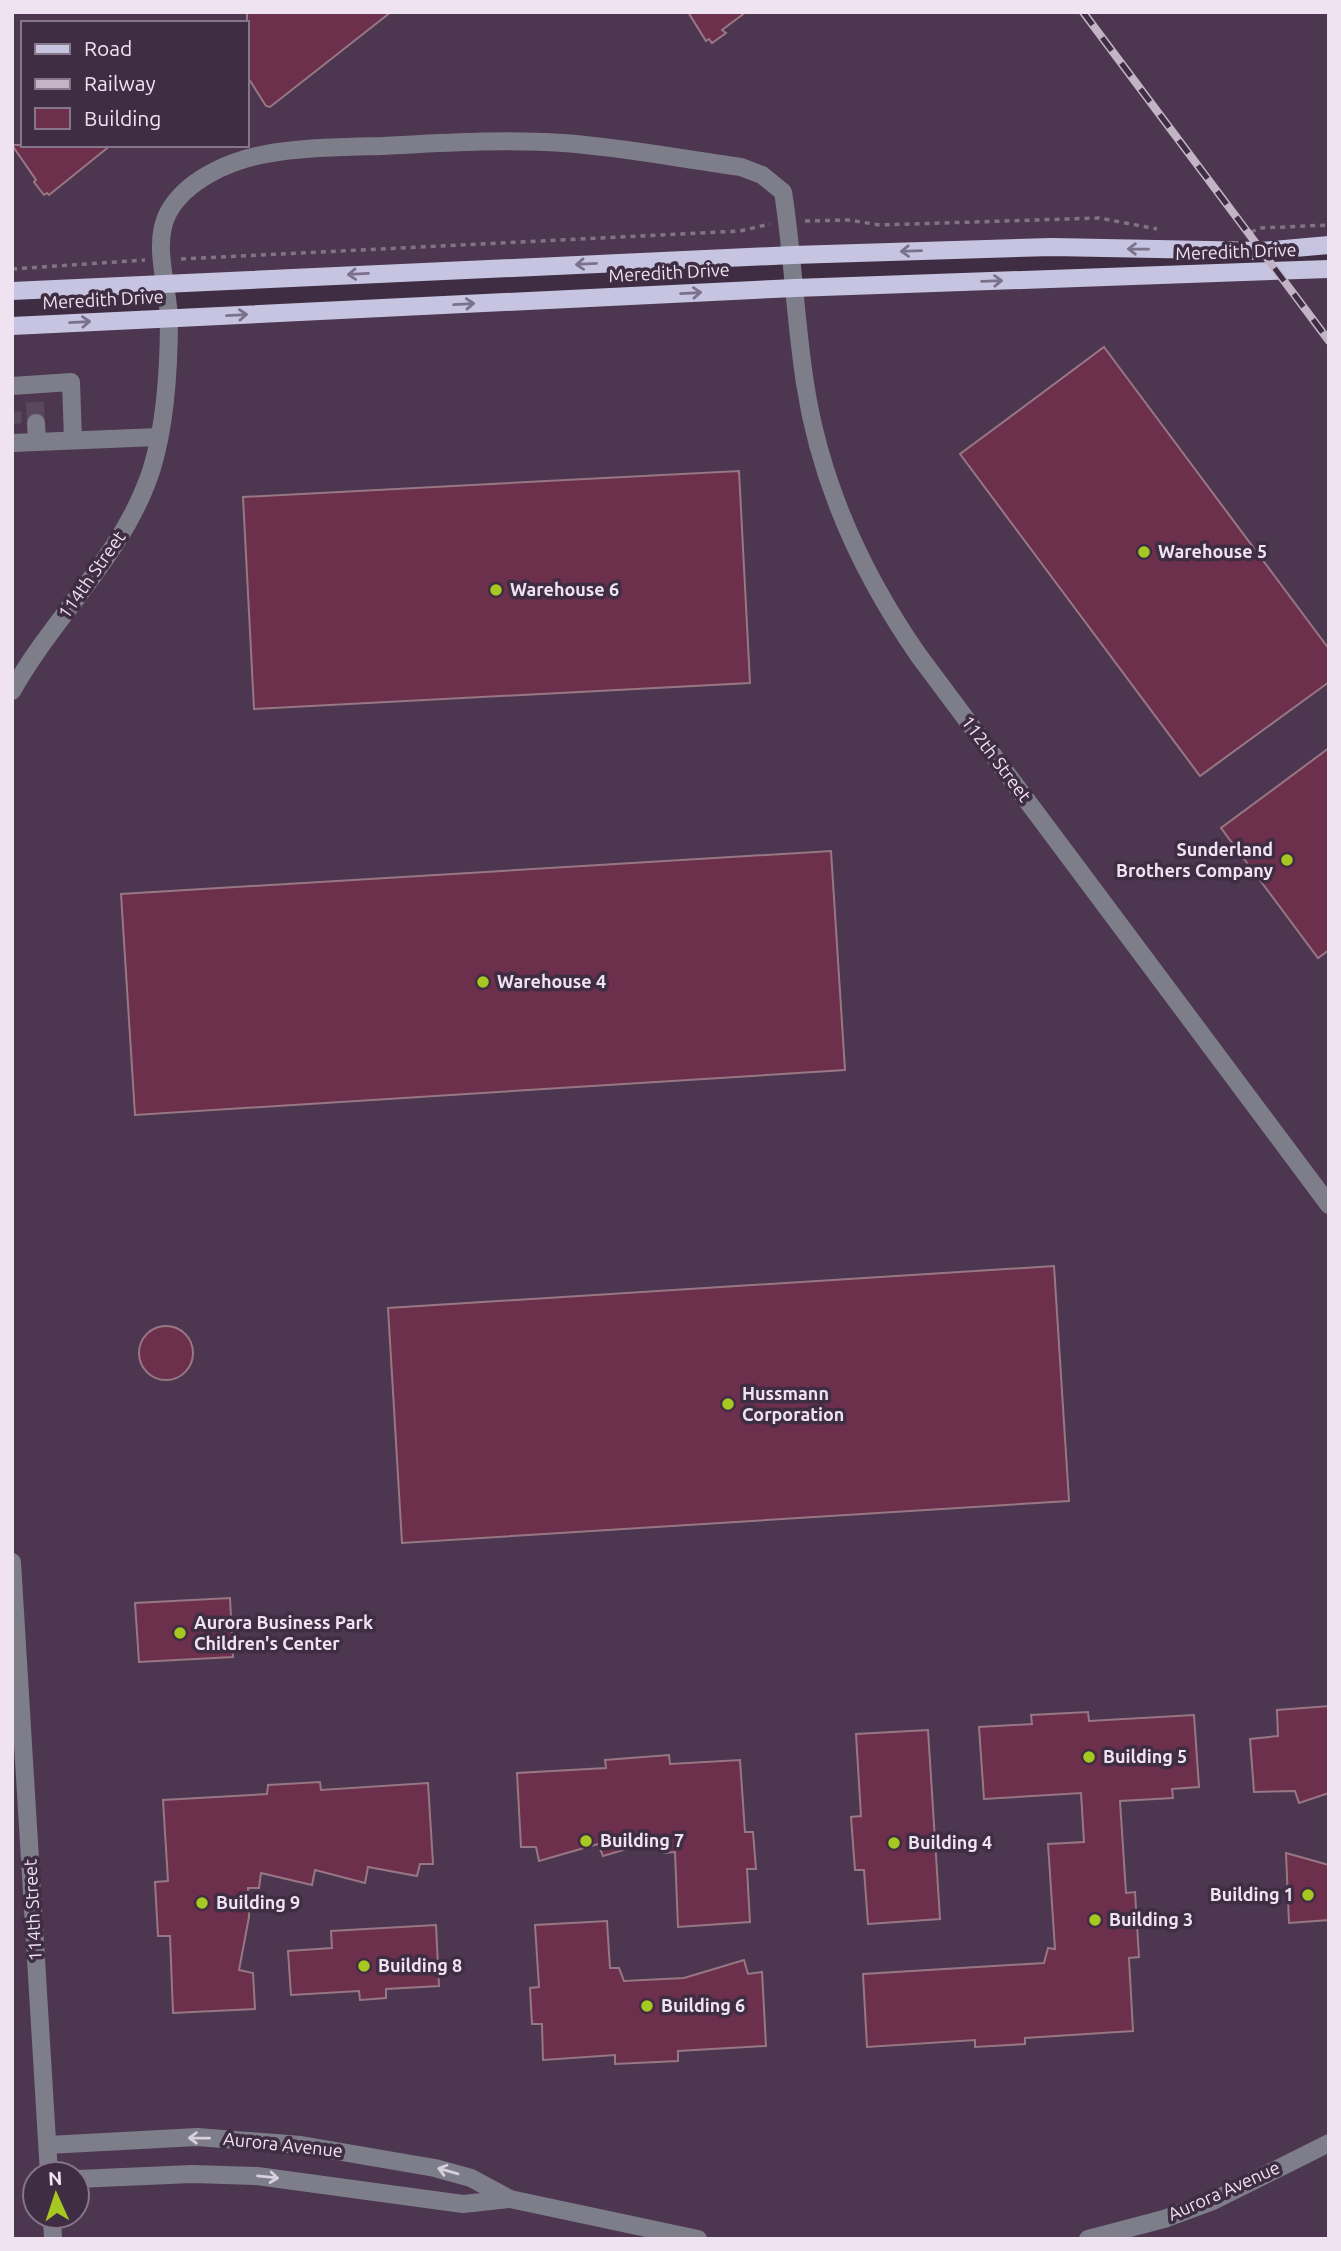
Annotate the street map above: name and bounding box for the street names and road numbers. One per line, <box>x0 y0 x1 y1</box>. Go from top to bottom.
street label: Meredith Drive <box>1175 239 1297 263</box>
street label: Meredith Drive <box>608 259 730 285</box>
street label: Meredith Drive <box>42 286 164 312</box>
street label: 114th Street <box>54 527 129 622</box>
street label: 112th Street <box>958 712 1036 805</box>
street label: 114th Street <box>19 1859 45 1962</box>
street label: Aurora Avenue <box>222 2128 344 2160</box>
street label: Aurora Avenue <box>1165 2157 1283 2224</box>

